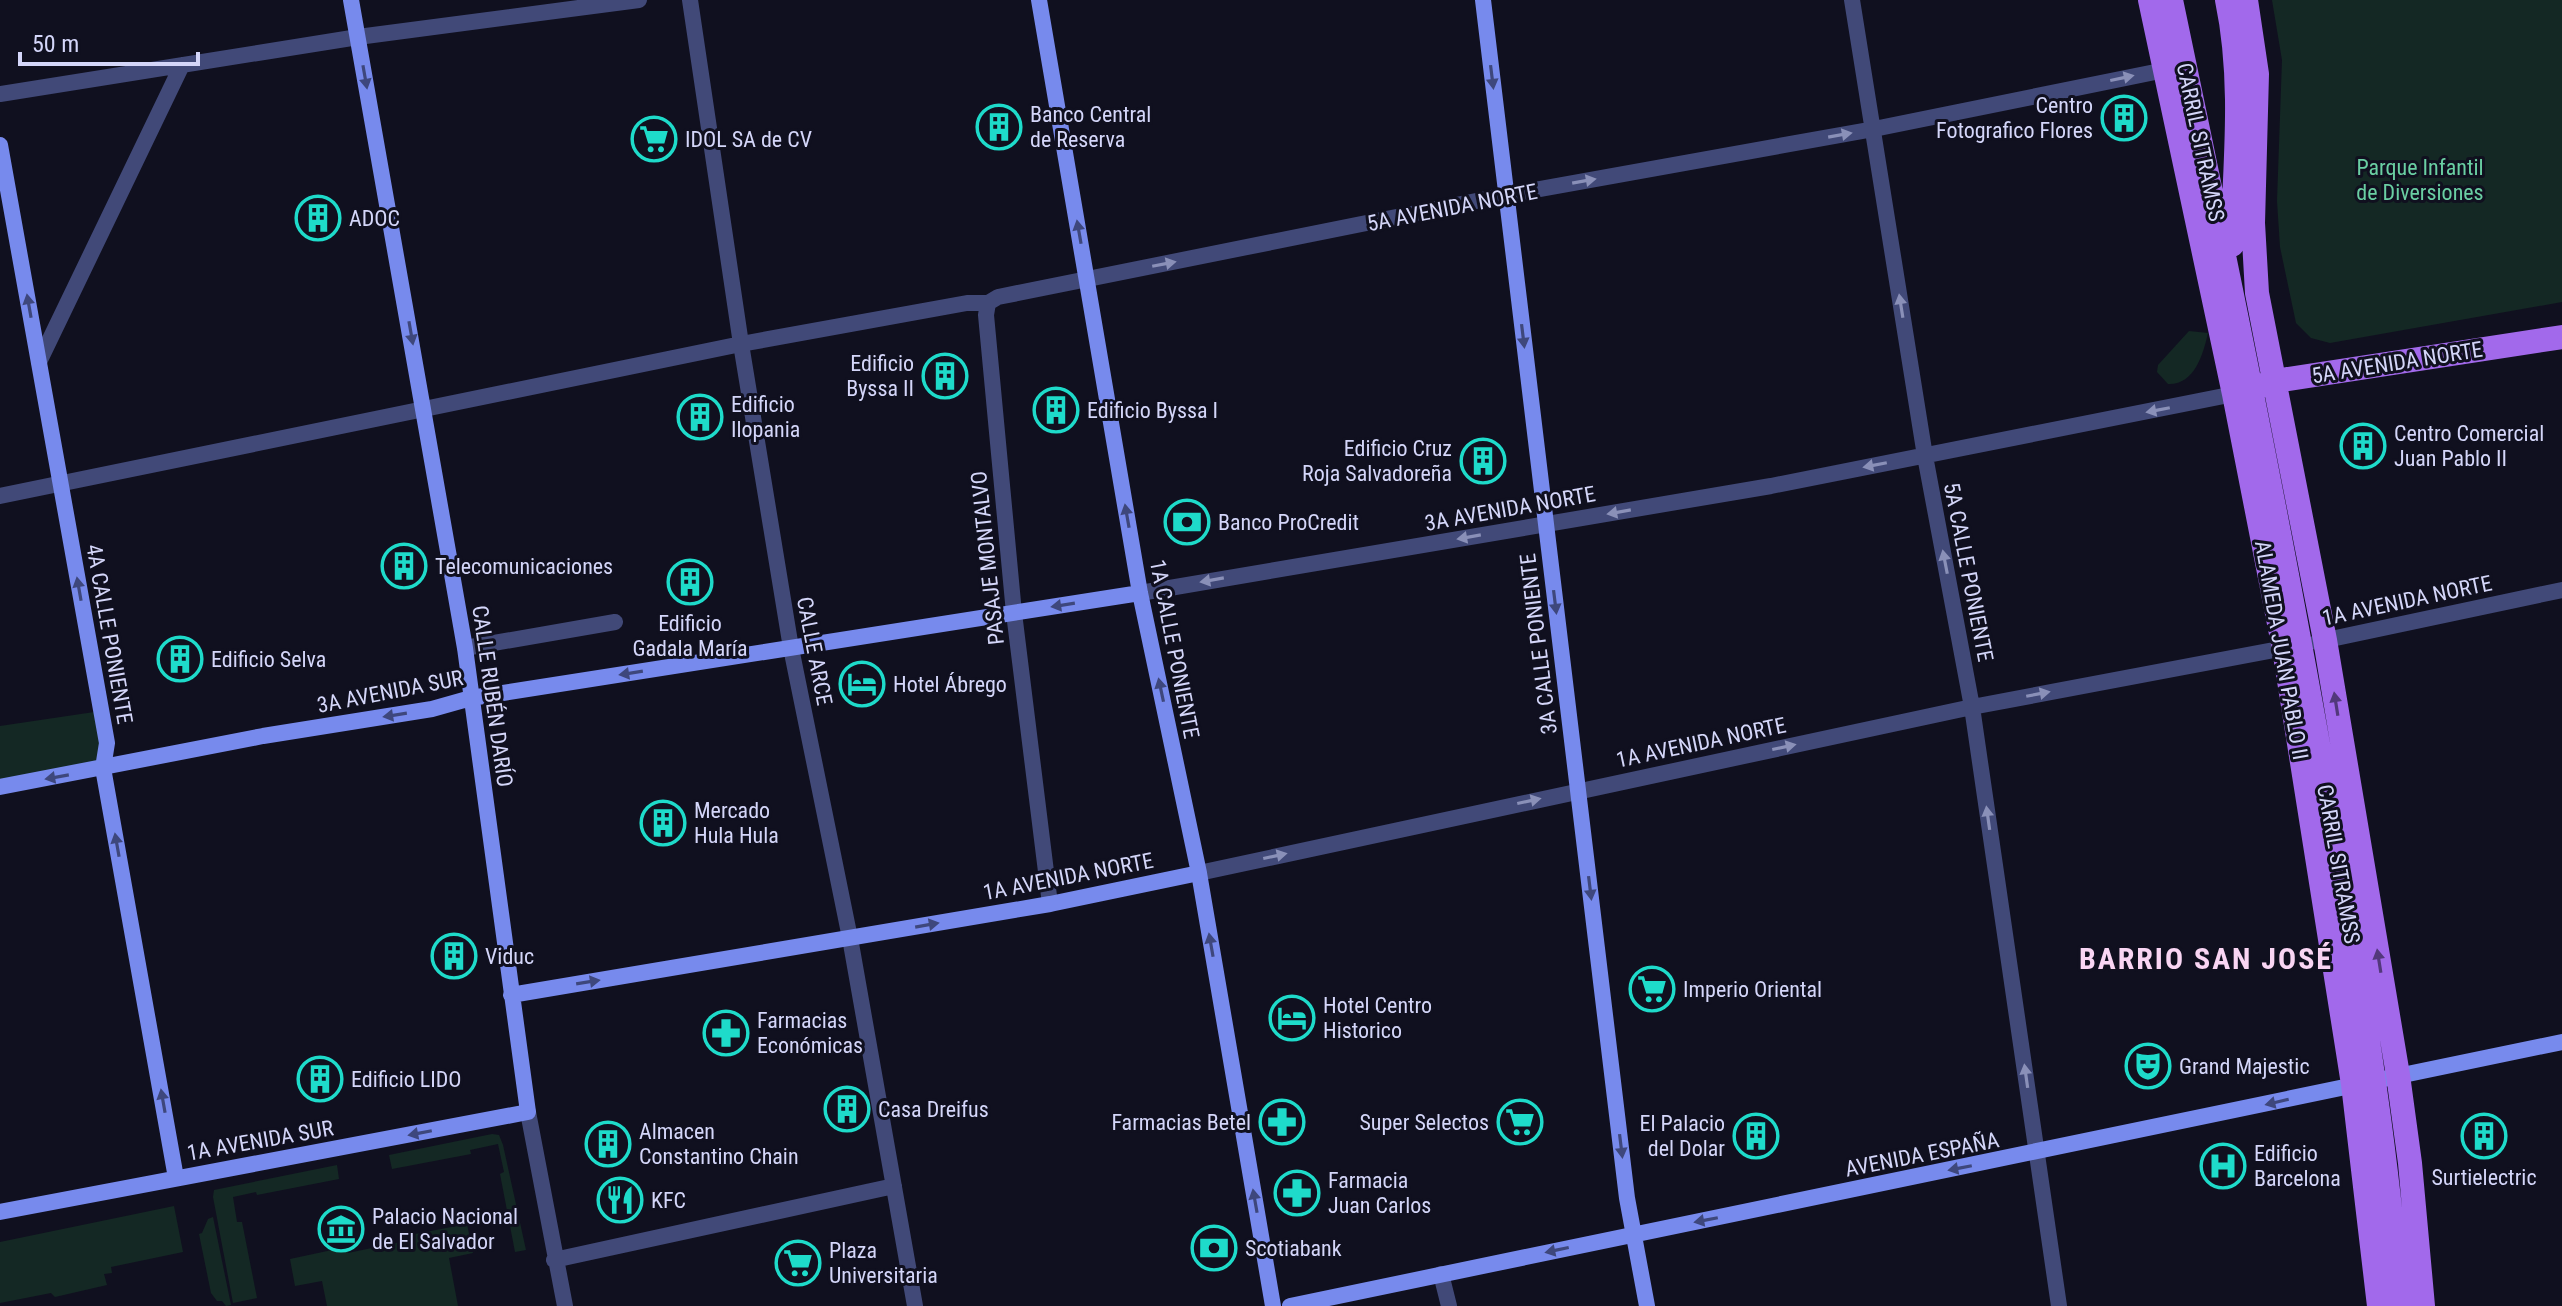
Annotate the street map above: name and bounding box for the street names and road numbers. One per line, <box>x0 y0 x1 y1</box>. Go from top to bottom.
street label: CARRIL SITRAMSS <box>2172 61 2230 224</box>
street label: 5A AVENIDA NORTE <box>1365 179 1539 236</box>
street label: 5A AVENIDA NORTE <box>2310 337 2484 388</box>
street label: PASAJE MONTALVO <box>966 470 1009 646</box>
street label: 5A CALLE PONIENTE <box>1939 480 1998 664</box>
street label: 3A AVENIDA NORTE <box>1423 481 1597 536</box>
street label: ALAMEDA JUAN PABLO II <box>2250 538 2313 762</box>
street label: 4A CALLE PONIENTE <box>81 542 138 726</box>
street label: 3A CALLE PONIENTE <box>1515 552 1562 736</box>
street label: 1A CALLE PONIENTE <box>1145 557 1204 741</box>
street label: 1A AVENIDA NORTE <box>2320 570 2494 631</box>
street label: CALLE ARCE <box>792 595 837 707</box>
street label: CALLE RUBÉN DARÍO <box>467 604 518 788</box>
street label: 3A AVENIDA SUR <box>315 665 466 718</box>
street label: 1A AVENIDA NORTE <box>1614 712 1788 773</box>
street label: CARRIL SITRAMSS <box>2312 782 2365 946</box>
street label: 1A AVENIDA NORTE <box>981 848 1155 905</box>
street label: 1A AVENIDA SUR <box>185 1115 336 1166</box>
street label: AVENIDA ESPAÑA <box>1843 1127 2002 1182</box>

